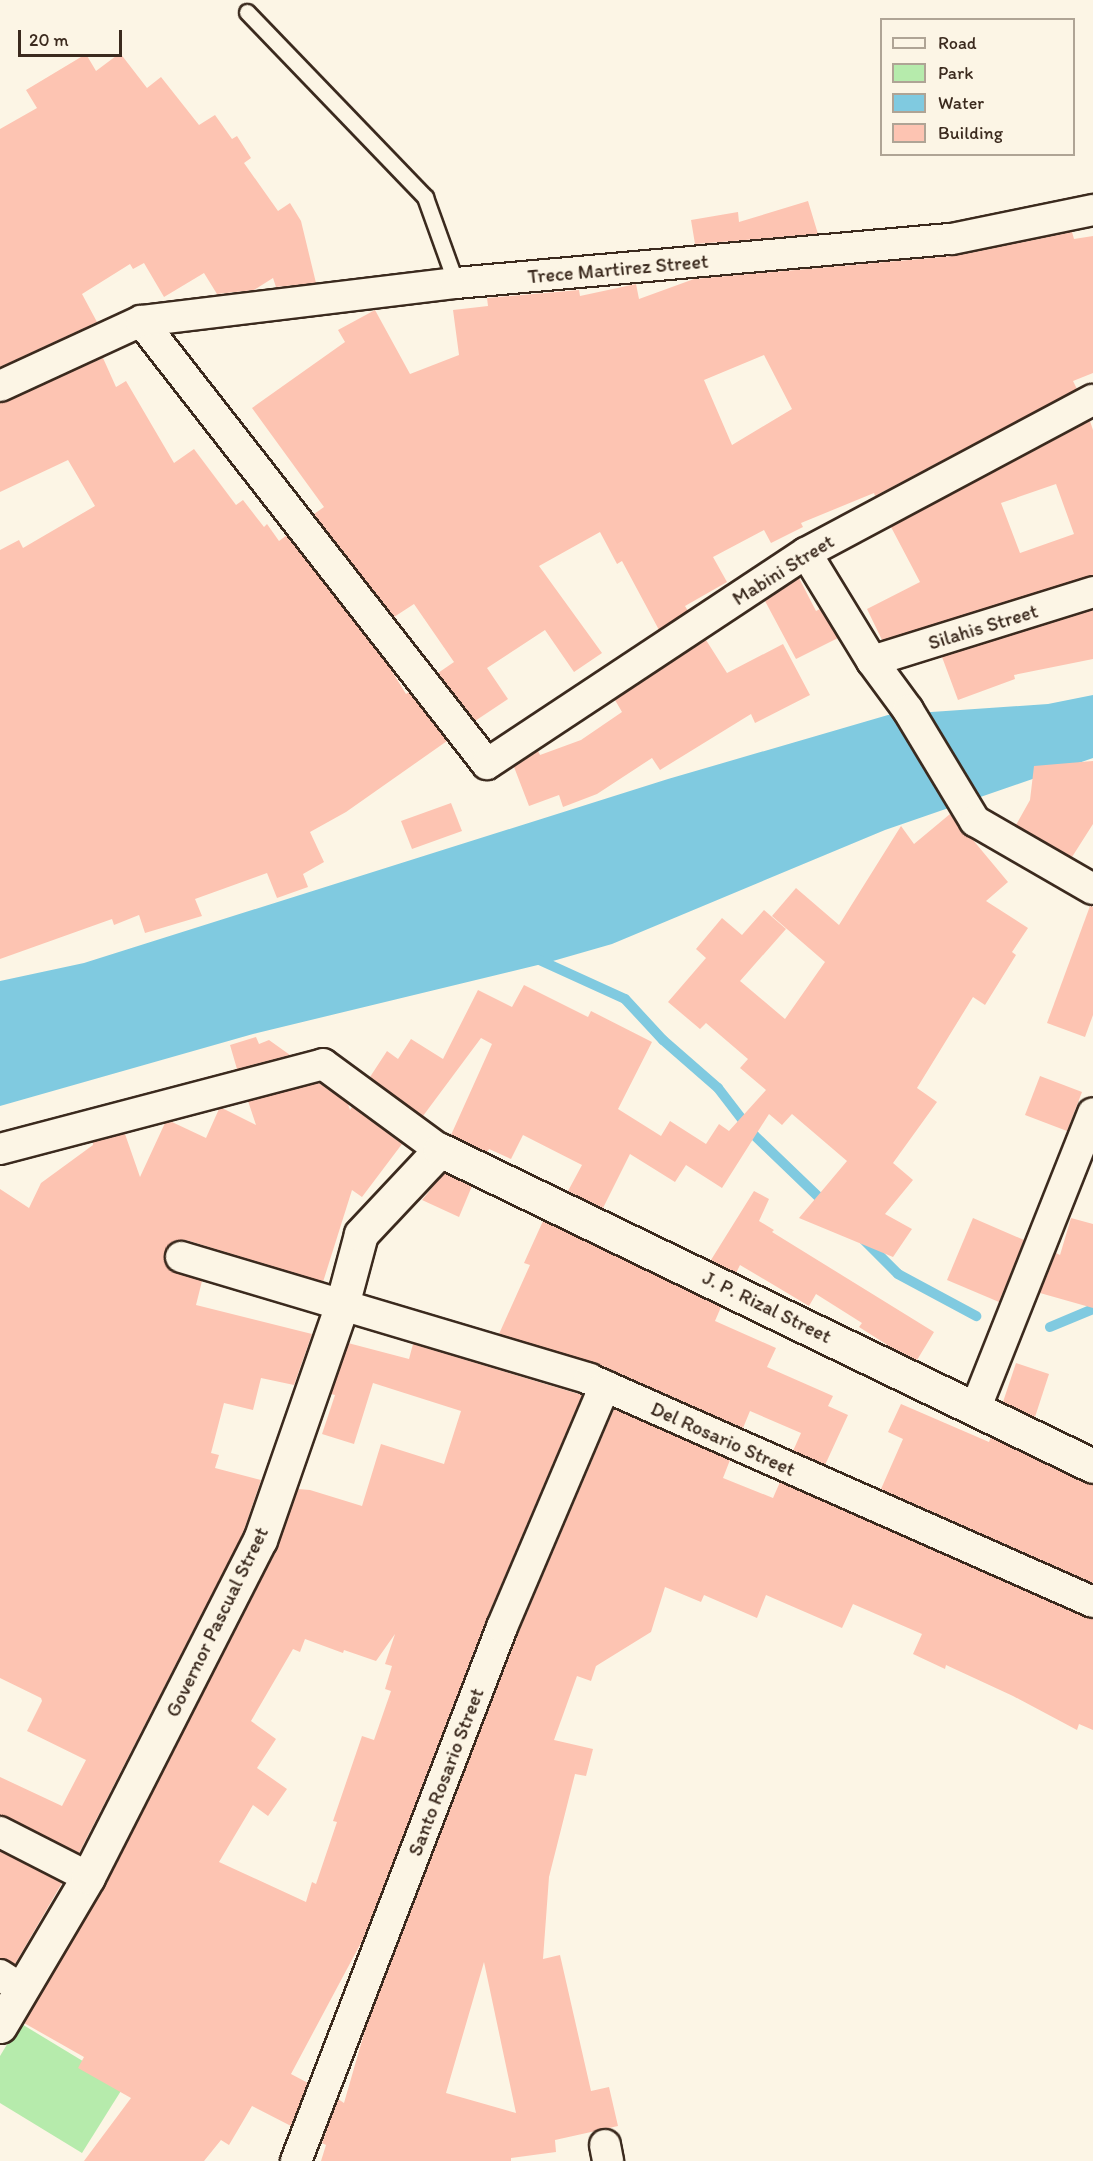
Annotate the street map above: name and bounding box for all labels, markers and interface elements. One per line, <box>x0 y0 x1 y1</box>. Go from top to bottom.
scale bar <box>21 18 124 56</box>
legend <box>880 18 1075 156</box>
text: 20 m <box>29 29 69 51</box>
text: Road <box>938 32 977 54</box>
text: Park <box>938 62 973 84</box>
text: Water <box>938 92 984 114</box>
text: Building <box>938 122 1003 144</box>
street label: Trece Martirez Street <box>527 249 709 289</box>
street label: Mabini Street <box>728 529 838 611</box>
street label: Silahis Street <box>925 599 1041 655</box>
street label: J. P. Rizal Street <box>699 1266 835 1348</box>
street label: Del Rosario Street <box>648 1397 798 1481</box>
street label: Governor Pascual Street <box>161 1523 273 1721</box>
street label: Santo Rosario Street <box>403 1685 489 1859</box>

